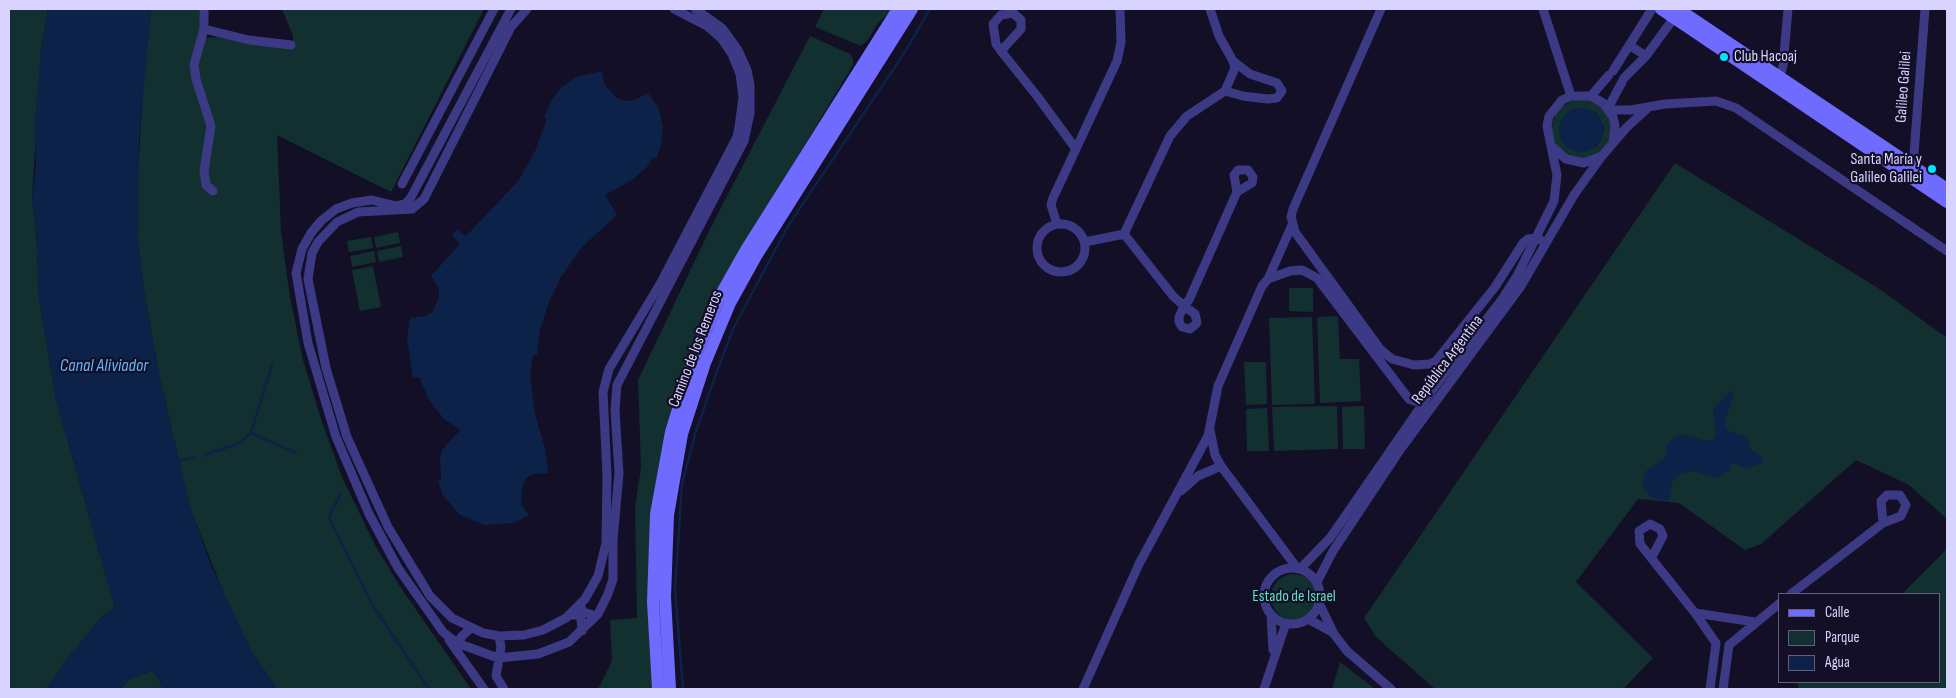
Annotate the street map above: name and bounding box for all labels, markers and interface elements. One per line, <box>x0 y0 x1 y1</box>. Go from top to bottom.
place label: Club Hacoaj <box>1734 47 1797 67</box>
marker: Club Hacoaj <box>1718 51 1730 63</box>
street label: Galileo Galilei <box>1892 51 1916 123</box>
place label: Santa María y Galileo Galilei <box>1850 150 1922 188</box>
marker: Santa María y Galileo Galilei <box>1926 163 1938 175</box>
street label: Camino de los Remeros <box>665 288 727 410</box>
street label: República Argentina <box>1408 312 1488 408</box>
water label: Canal Aliviador <box>60 355 148 377</box>
park label: Estado de Israel <box>1252 587 1336 607</box>
legend <box>1778 593 1941 683</box>
text: Calle <box>1825 603 1849 622</box>
text: Parque <box>1825 628 1860 647</box>
text: Agua <box>1825 653 1850 672</box>

